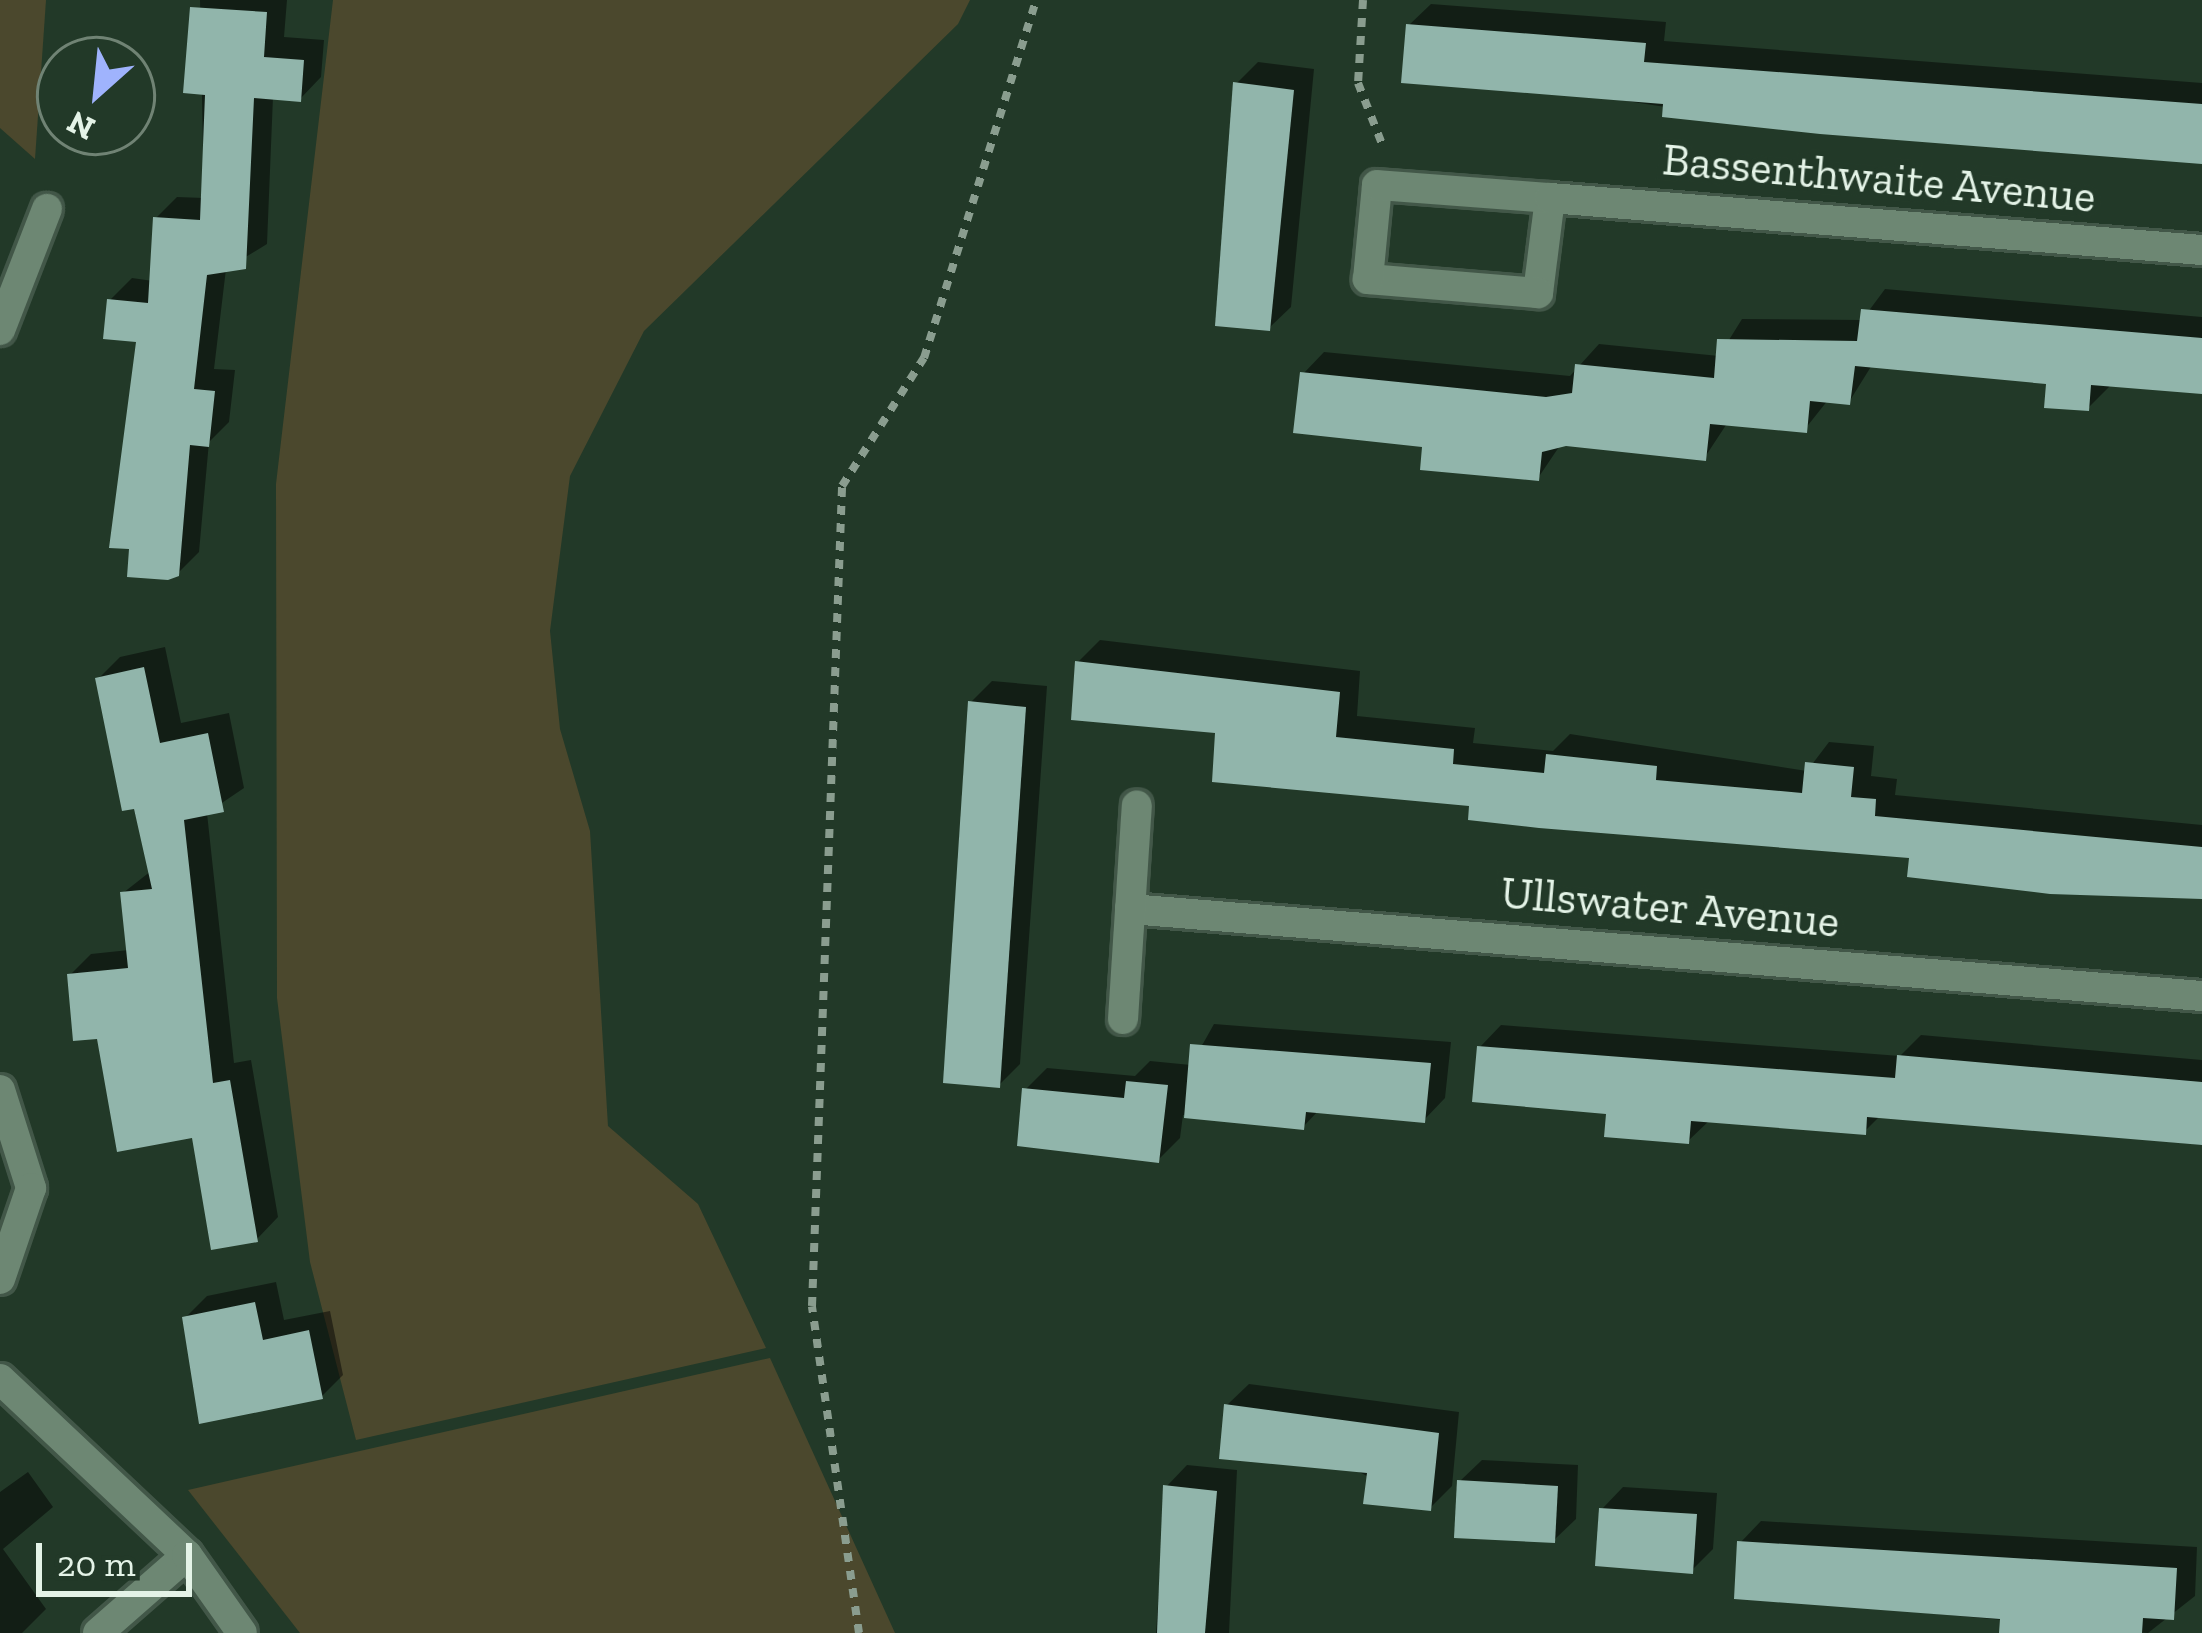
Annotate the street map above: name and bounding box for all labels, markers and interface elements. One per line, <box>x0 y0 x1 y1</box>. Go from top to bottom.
north arrow <box>36 36 156 156</box>
text: N <box>61 103 101 149</box>
street label: Bassenthwaite Avenue <box>1660 133 2098 225</box>
street label: Ullswater Avenue <box>1497 866 1843 950</box>
scale bar <box>42 1519 198 1593</box>
text: 20 m <box>57 1542 136 1585</box>

